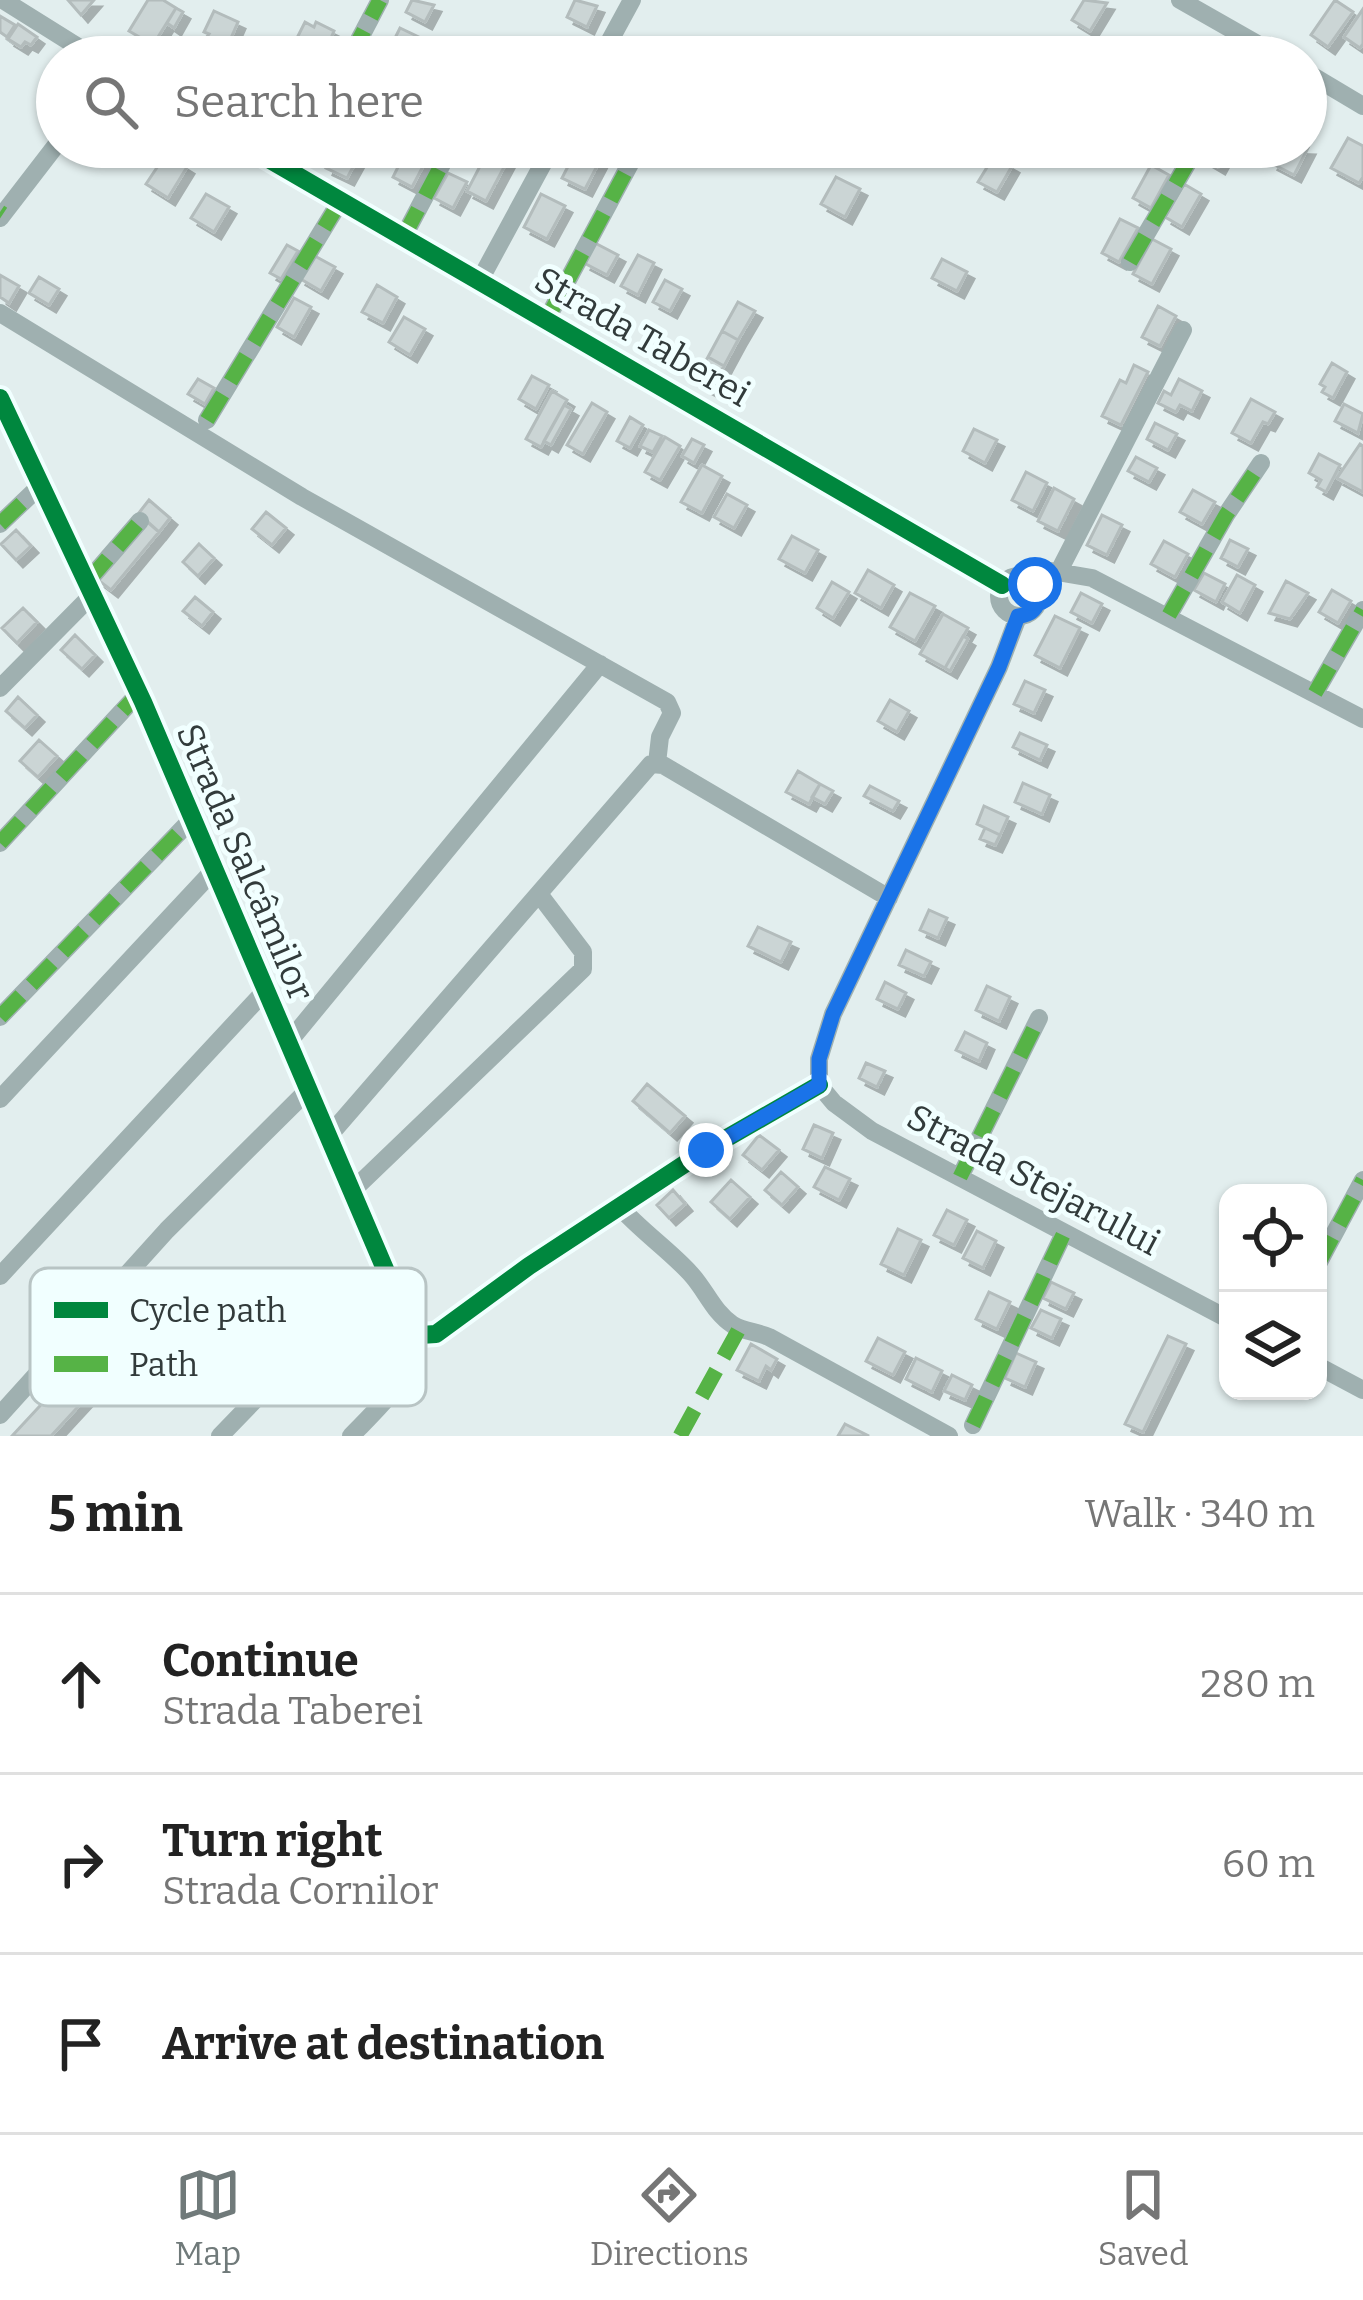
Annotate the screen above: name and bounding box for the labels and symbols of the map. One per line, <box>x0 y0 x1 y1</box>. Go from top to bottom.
street label: Strada Taberei <box>527 258 758 416</box>
route start <box>1008 557 1062 611</box>
street label: Strada Salcâmilor <box>167 717 323 1008</box>
street label: Strada Stejarului <box>900 1095 1167 1265</box>
route end <box>679 1123 733 1177</box>
legend <box>30 1268 426 1406</box>
text: Cycle path <box>129 1291 287 1331</box>
text: Path <box>129 1345 198 1385</box>

